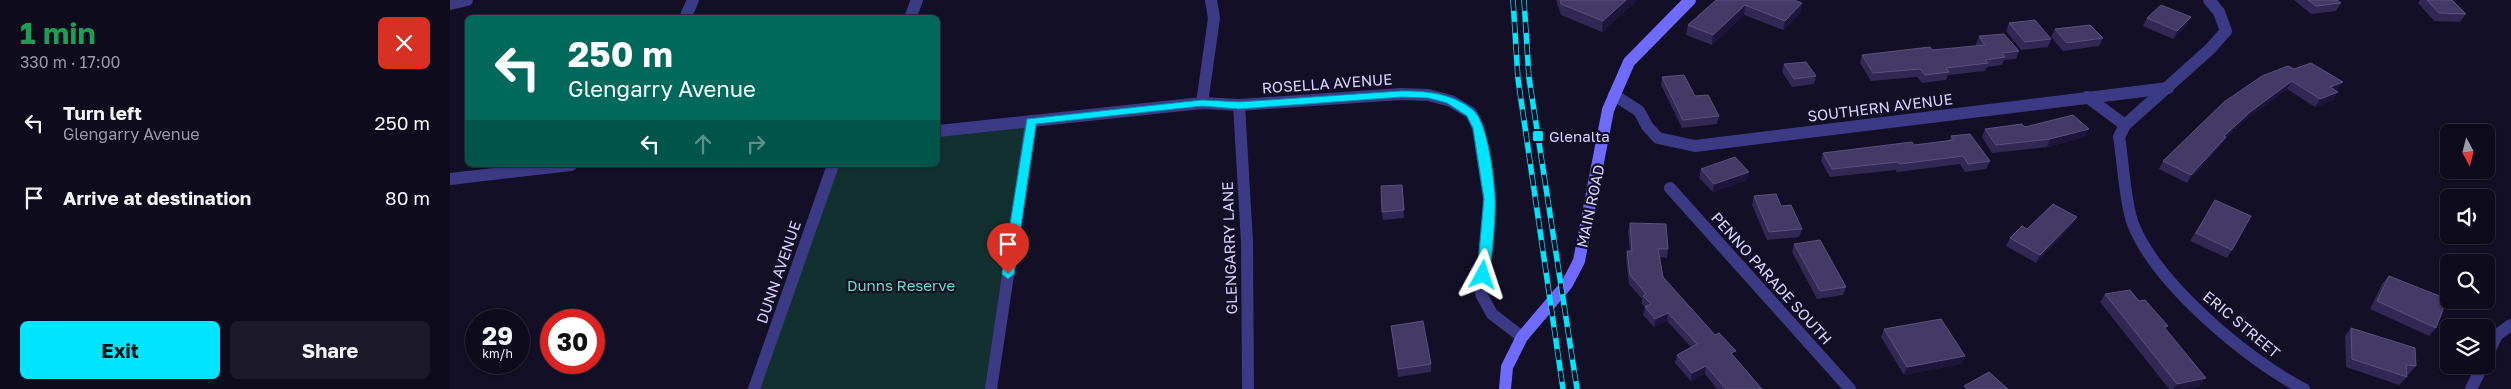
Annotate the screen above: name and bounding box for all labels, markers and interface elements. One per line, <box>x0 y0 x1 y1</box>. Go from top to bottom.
text: 1 min <box>20 15 96 51</box>
button: close <box>378 17 430 69</box>
text: 250 m <box>568 33 673 75</box>
icon: left <box>485 35 550 100</box>
text: 330 m · 17:00 <box>20 52 120 72</box>
street label: ROSELLA AVENUE <box>1261 69 1393 97</box>
text: Glengarry Avenue <box>568 75 756 102</box>
street label: SOUTHERN AVENUE <box>1806 89 1954 125</box>
text: Turn left <box>63 101 142 124</box>
icon: left <box>20 109 48 137</box>
text: 250 m <box>375 111 430 134</box>
text: Glengarry Avenue <box>63 124 200 144</box>
north arrow <box>2440 124 2495 179</box>
map controls <box>2440 124 2495 374</box>
place label: Glenalta <box>1549 127 1610 145</box>
marker: Glenalta <box>1531 129 1545 143</box>
icon: left <box>636 130 664 158</box>
icon: ahead <box>689 130 717 158</box>
icon: right <box>742 130 770 158</box>
street label: MAIN ROAD <box>1572 163 1608 249</box>
street label: GLENGARRY LANE <box>1218 181 1240 315</box>
icon: arrive <box>20 184 48 212</box>
text: Arrive at destination <box>63 186 251 209</box>
text: 80 m <box>385 186 430 209</box>
button: sound <box>2440 189 2495 244</box>
street label: PENNO PARADE SOUTH <box>1708 208 1836 348</box>
street label: DUNN AVENUE <box>752 218 804 326</box>
pin <box>987 223 1029 274</box>
icon: arrive <box>994 230 1022 258</box>
position arrow <box>1456 248 1508 300</box>
button: search <box>2440 254 2495 309</box>
park label: Dunns Reserve <box>847 276 955 294</box>
street label: ERIC STREET <box>2200 287 2284 361</box>
speed limit sign: 30 <box>540 309 605 374</box>
button: layers <box>2440 319 2495 374</box>
text: 29 <box>482 320 513 351</box>
button: Exit <box>20 321 220 379</box>
button: Share <box>230 321 430 379</box>
text: km/h <box>482 346 513 361</box>

